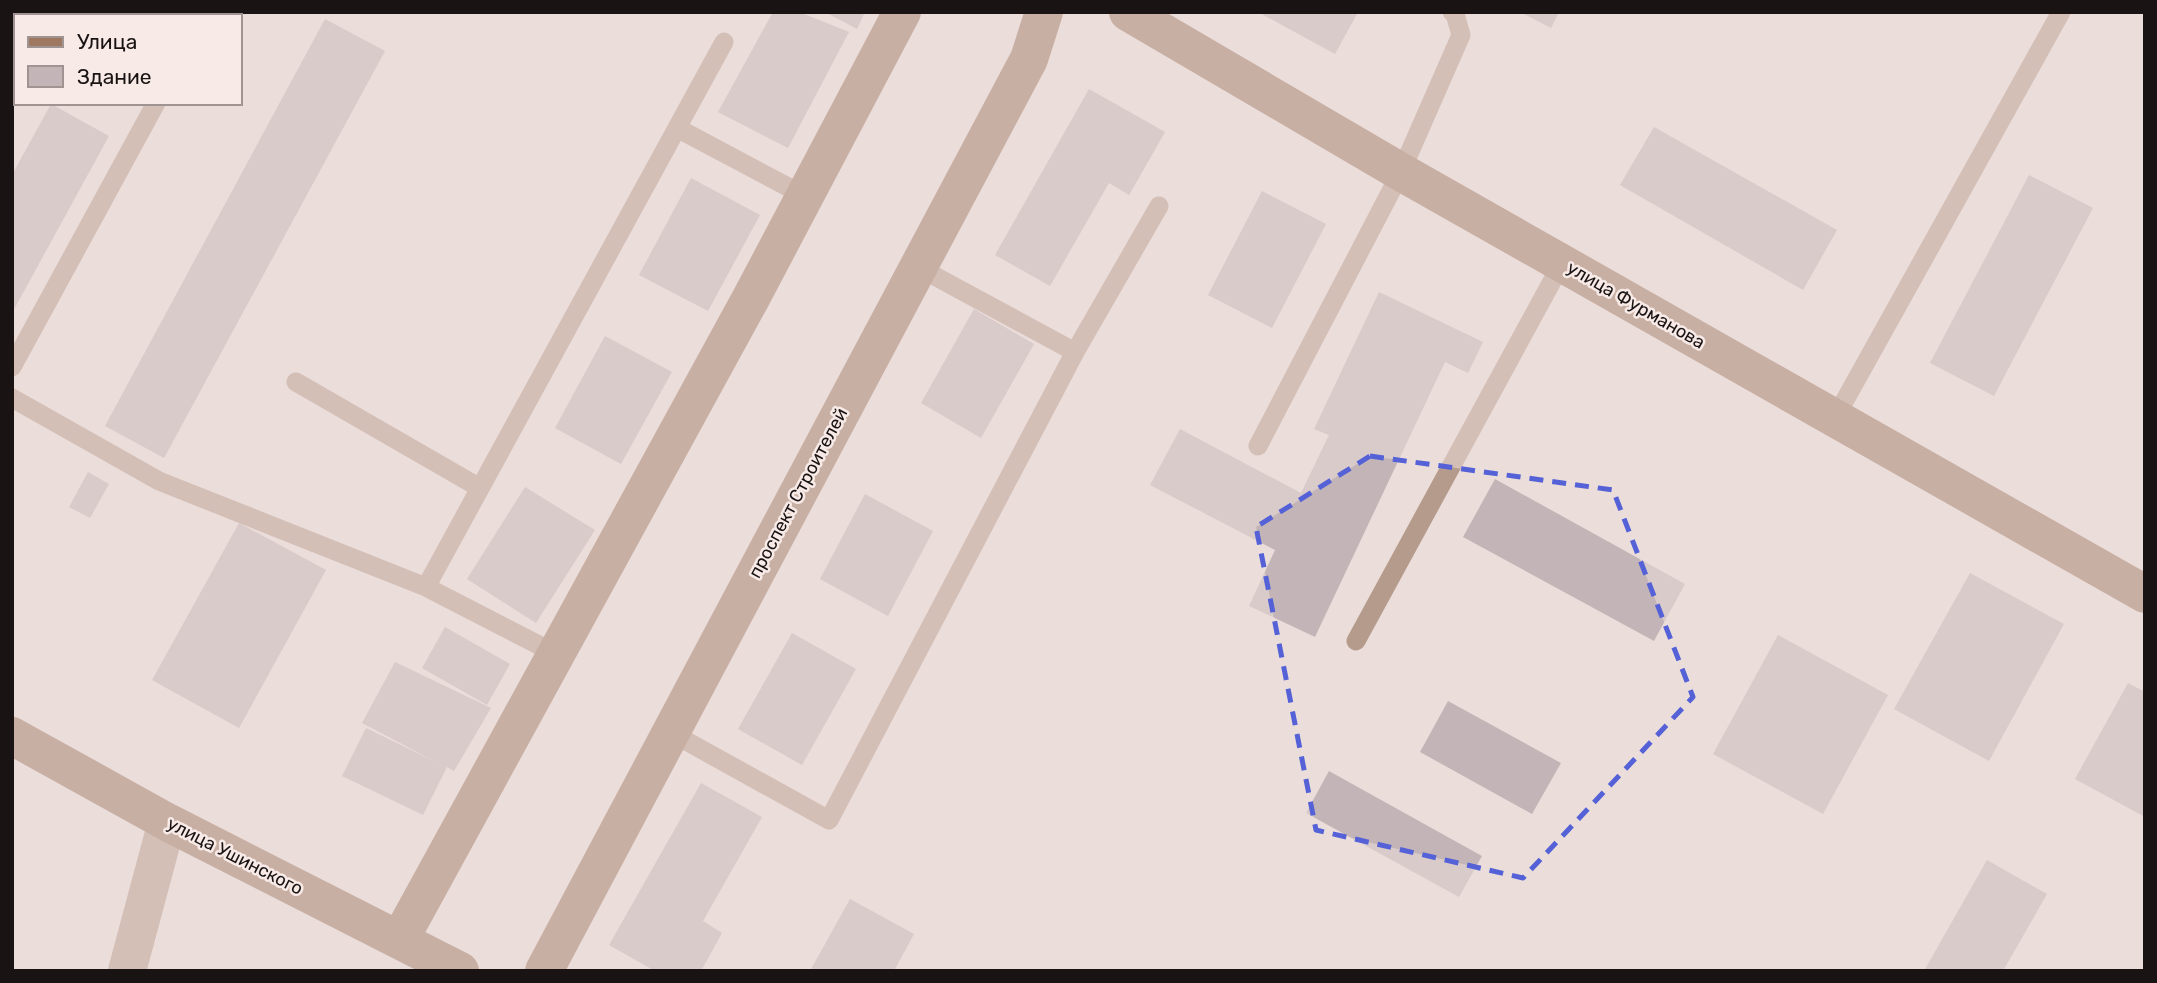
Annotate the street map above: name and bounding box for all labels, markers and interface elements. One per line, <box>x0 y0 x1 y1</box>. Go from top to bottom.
legend <box>14 14 242 105</box>
text: Улица <box>77 29 137 54</box>
text: Здание <box>77 64 152 89</box>
street label: улица Фурманова <box>1563 257 1709 353</box>
street label: проспект Строителей <box>744 404 852 582</box>
street label: улица Ушинского <box>163 812 307 900</box>

